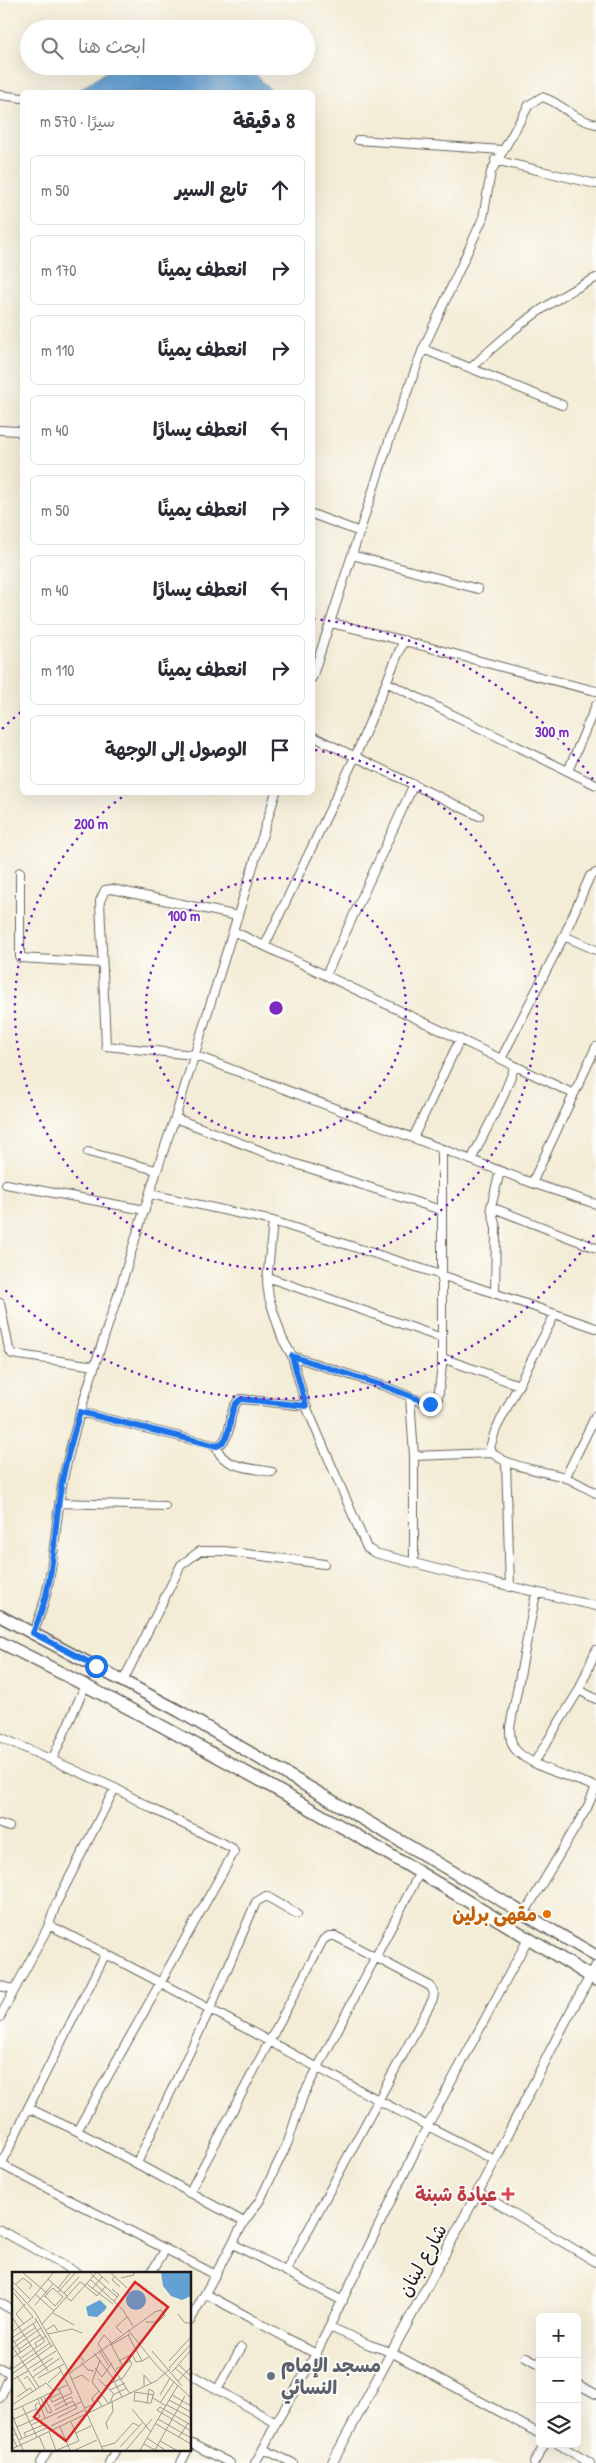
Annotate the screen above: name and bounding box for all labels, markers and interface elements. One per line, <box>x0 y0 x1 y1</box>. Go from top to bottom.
search box <box>20 20 315 75</box>
text: ابحث هنا <box>78 33 146 59</box>
icon: search <box>38 34 66 62</box>
text: 8 دقيقة <box>233 106 295 135</box>
text: سيرًا · 570 m <box>40 110 115 132</box>
text: تابع السير <box>175 176 247 202</box>
icon: ahead <box>266 176 294 204</box>
text: 50 m <box>41 179 70 201</box>
text: انعطف يمينًا <box>158 256 247 282</box>
icon: right <box>266 256 294 284</box>
text: 170 m <box>41 259 76 281</box>
text: انعطف يمينًا <box>158 336 247 362</box>
icon: right <box>266 336 294 364</box>
text: 110 m <box>41 339 74 361</box>
text: انعطف يسارًا <box>153 416 247 442</box>
icon: left <box>266 416 294 444</box>
text: 40 m <box>41 419 69 441</box>
text: انعطف يمينًا <box>158 496 247 522</box>
icon: right <box>266 496 294 524</box>
text: 50 m <box>41 499 70 521</box>
text: انعطف يسارًا <box>153 576 247 602</box>
icon: left <box>266 576 294 604</box>
text: 40 m <box>41 579 69 601</box>
text: انعطف يمينًا <box>158 656 247 682</box>
icon: right <box>266 656 294 684</box>
text: 110 m <box>41 659 74 681</box>
text: 300 m <box>535 721 569 742</box>
text: الوصول إلى الوجهة <box>105 736 247 762</box>
icon: arrive <box>266 736 294 764</box>
text: 200 m <box>74 813 108 834</box>
text: 100 m <box>168 905 200 926</box>
centre of rings <box>267 999 285 1017</box>
route end <box>419 1393 442 1416</box>
route start <box>85 1655 108 1678</box>
place label: مقهى برلين <box>452 1901 537 1927</box>
marker: مقهى برلين <box>541 1908 553 1920</box>
place label: عيادة شبنة <box>415 2181 497 2207</box>
marker: عيادة شبنة <box>501 2187 515 2201</box>
street label: شارع لبنان <box>391 2219 454 2302</box>
inset map <box>12 2272 191 2450</box>
map controls <box>536 2313 581 2448</box>
button: + <box>536 2313 581 2358</box>
place label: مسجد الإمام النسائي <box>281 2352 381 2404</box>
button: − <box>536 2358 581 2403</box>
marker: مسجد الإمام النسائي <box>265 2370 277 2382</box>
button: layers <box>536 2403 581 2448</box>

